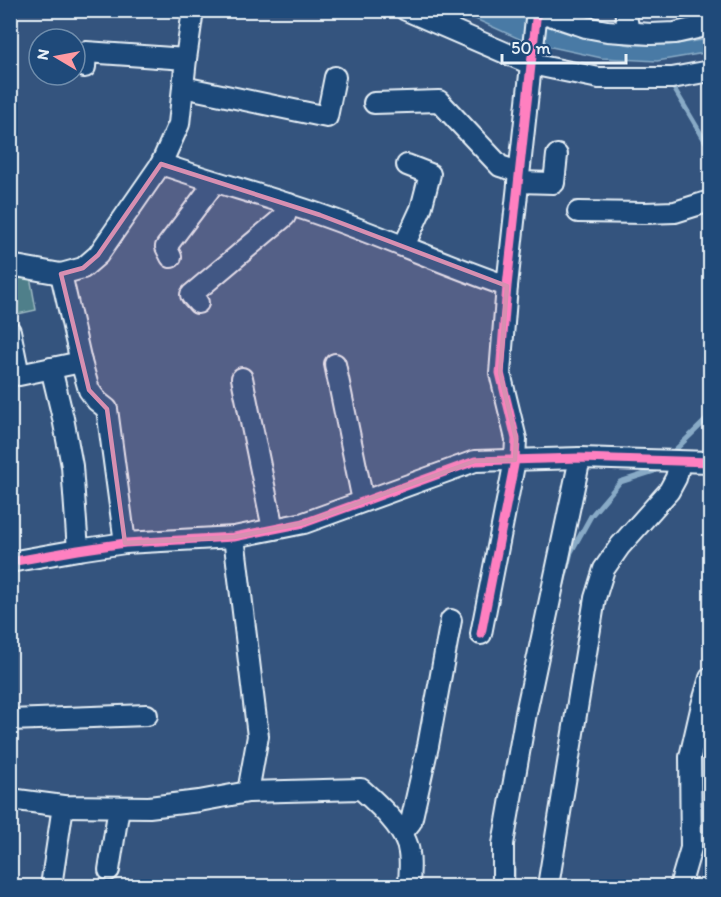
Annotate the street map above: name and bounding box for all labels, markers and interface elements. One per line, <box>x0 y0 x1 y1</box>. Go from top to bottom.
north arrow <box>27 27 87 87</box>
scale bar <box>502 27 626 65</box>
text: 50 m <box>511 37 551 59</box>
text: N <box>32 48 53 61</box>

